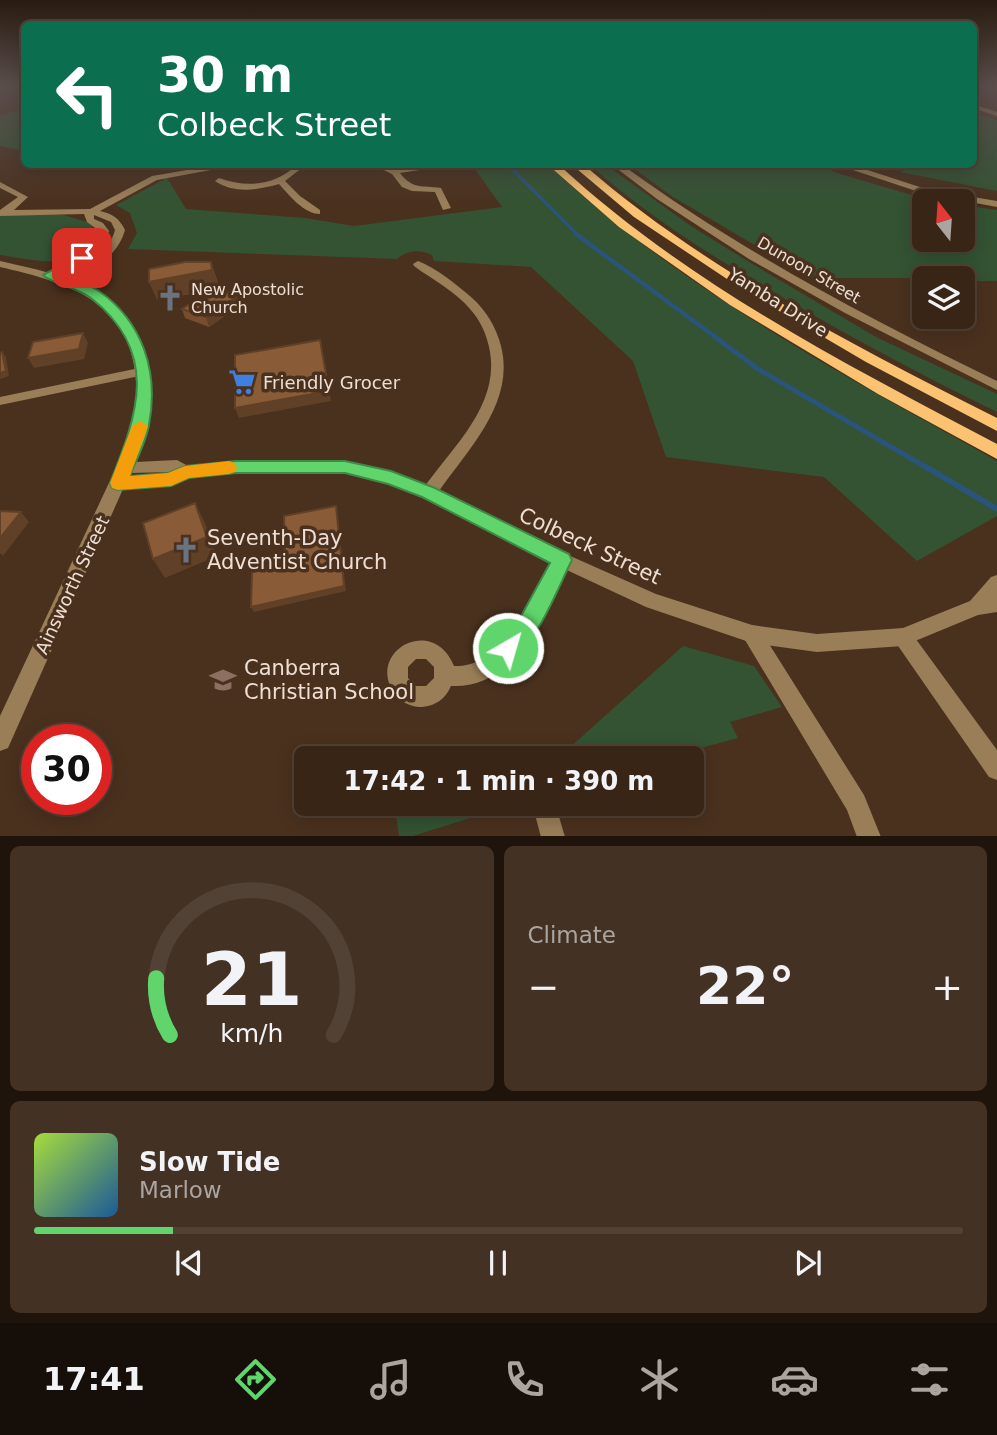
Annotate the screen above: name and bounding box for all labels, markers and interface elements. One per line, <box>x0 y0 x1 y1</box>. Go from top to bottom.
text: 30 m <box>157 47 293 104</box>
icon: left <box>42 49 133 140</box>
text: Colbeck Street <box>157 106 391 144</box>
north arrow <box>912 189 975 252</box>
map controls <box>912 189 975 329</box>
pin <box>52 228 112 288</box>
street label: Dunoon Street <box>754 233 864 307</box>
icon: arrive <box>63 239 101 277</box>
street label: Yamba Drive <box>724 263 832 341</box>
button: layers <box>912 266 975 329</box>
place label: New Apostolic Church <box>191 280 304 317</box>
church icon: New Apostolic Church <box>155 283 185 313</box>
supermarket icon: Friendly Grocer <box>227 367 257 397</box>
place label: Friendly Grocer <box>263 372 401 393</box>
street label: Colbeck Street <box>515 503 665 589</box>
street label: Ainsworth Street <box>31 513 113 657</box>
place label: Seventh-Day Adventist Church <box>207 526 387 574</box>
church icon: Seventh-Day Adventist Church <box>171 535 201 565</box>
position arrow <box>471 611 545 685</box>
place label: Canberra Christian School <box>244 656 414 704</box>
school or university icon: Canberra Christian School <box>208 665 238 695</box>
speed limit sign: 30 <box>21 724 112 815</box>
text: 17:42 · 1 min · 390 m <box>344 766 654 796</box>
text: Climate <box>528 922 616 948</box>
text: 21 <box>201 937 302 1022</box>
text: 22° <box>696 956 794 1016</box>
text: − <box>528 965 559 1009</box>
text: + <box>931 965 963 1009</box>
text: km/h <box>220 1018 283 1047</box>
text: Slow Tide <box>139 1147 280 1177</box>
text: Marlow <box>139 1177 222 1203</box>
icon: previous <box>170 1244 208 1282</box>
icon: pause <box>479 1244 517 1282</box>
icon: next <box>789 1244 827 1282</box>
icon: directions <box>231 1355 280 1404</box>
icon: music <box>366 1355 415 1404</box>
icon: phone <box>500 1355 549 1404</box>
icon: climate <box>635 1355 684 1404</box>
icon: car <box>770 1355 819 1404</box>
icon: filters <box>905 1355 954 1404</box>
text: 17:41 <box>43 1360 145 1398</box>

